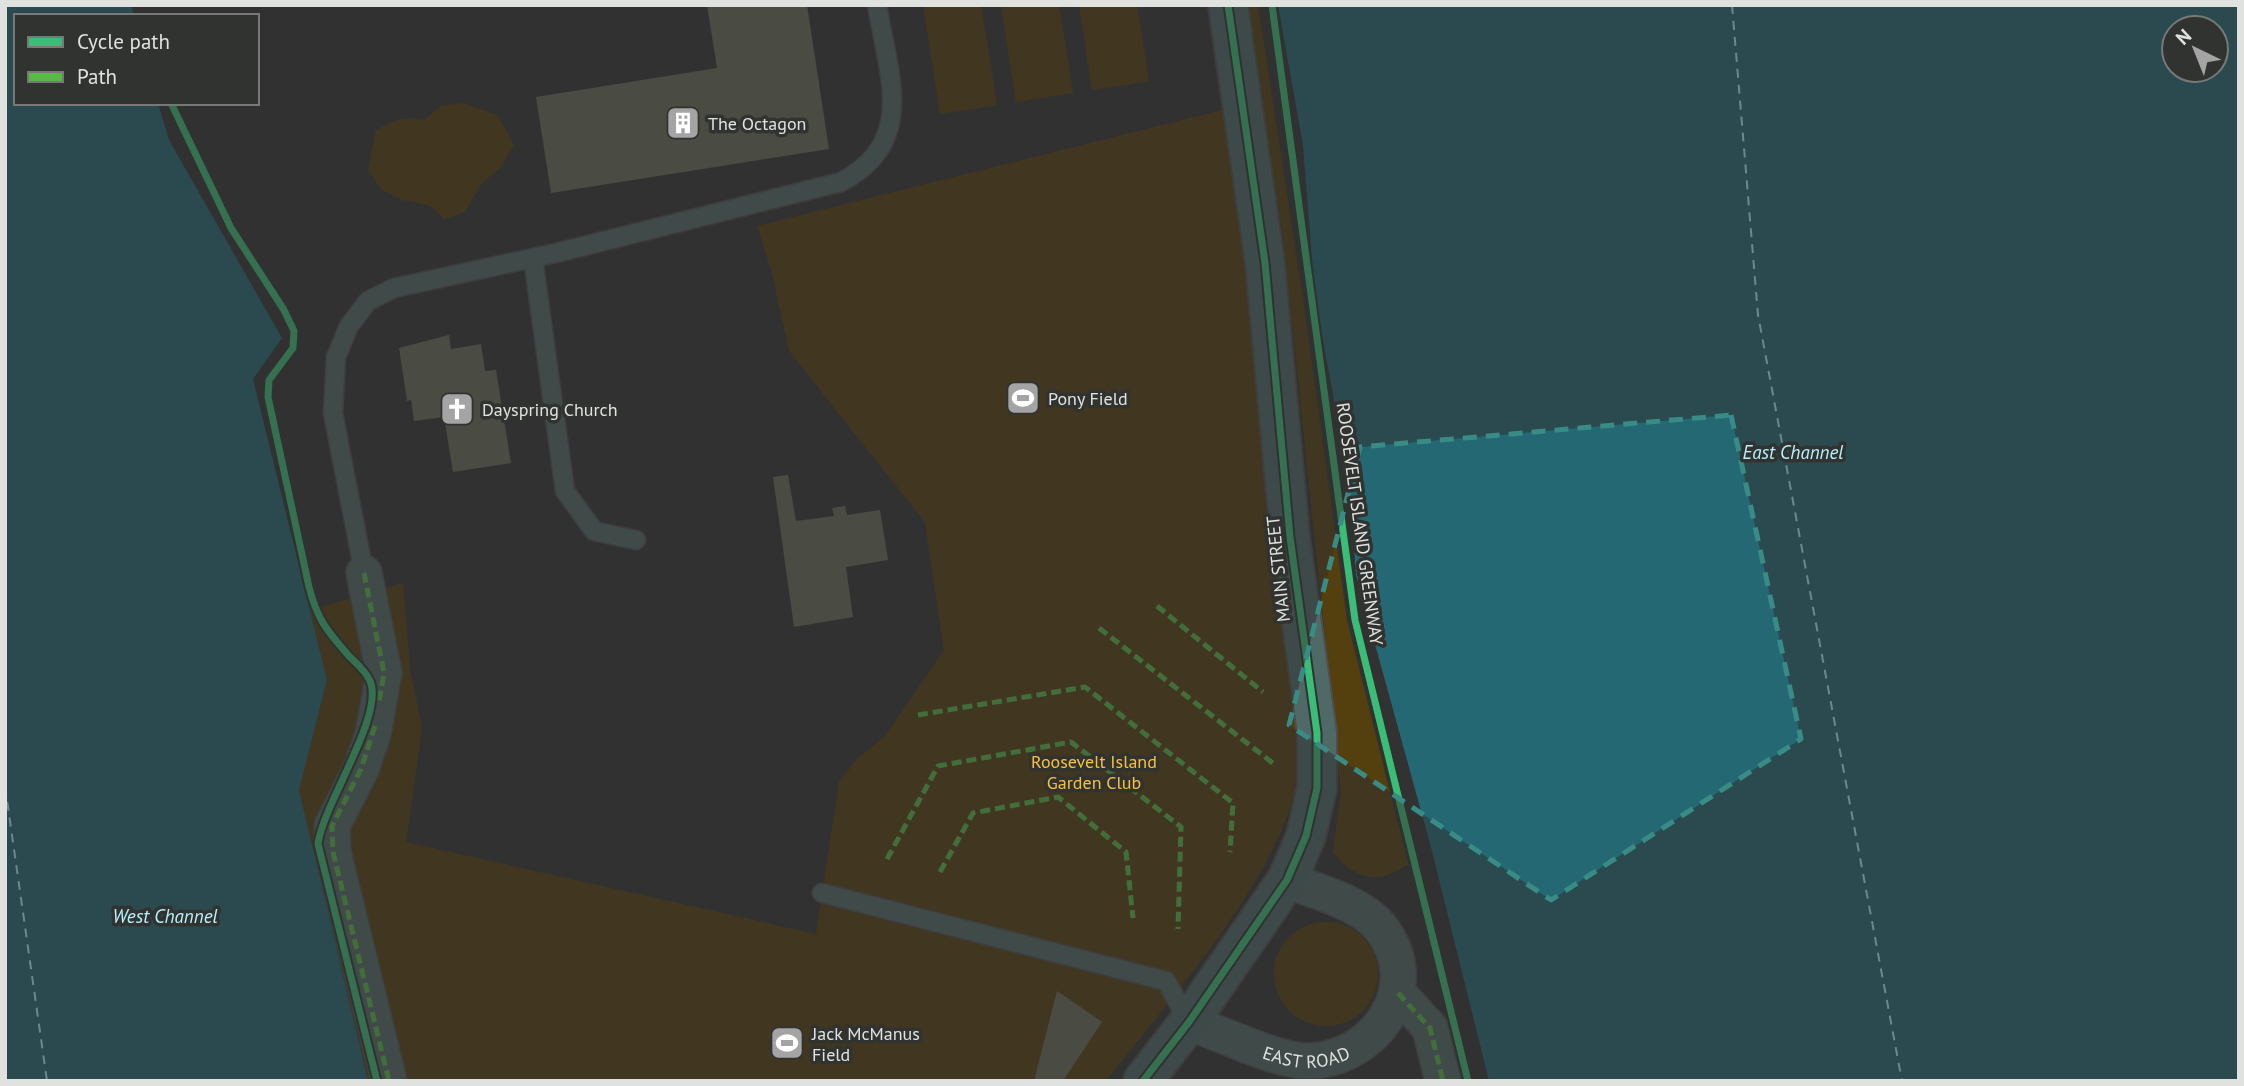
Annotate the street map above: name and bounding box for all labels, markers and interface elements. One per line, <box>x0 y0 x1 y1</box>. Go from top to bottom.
legend <box>14 14 259 105</box>
north arrow <box>2160 14 2230 84</box>
text: N <box>2171 24 2196 50</box>
text: Cycle path <box>77 28 170 55</box>
text: Path <box>77 63 117 90</box>
building icon: The Octagon <box>664 104 702 142</box>
place label: The Octagon <box>708 112 806 135</box>
sports icon: Pony Field <box>1004 379 1042 417</box>
place label: Pony Field <box>1048 387 1128 410</box>
church icon: Dayspring Church <box>438 390 476 428</box>
place label: Dayspring Church <box>482 398 618 421</box>
street label: ROOSEVELT ISLAND GREENWAY <box>1332 401 1388 647</box>
water label: East Channel <box>1743 440 1843 464</box>
street label: MAIN STREET <box>1261 515 1295 623</box>
park label: Roosevelt Island Garden Club <box>1031 750 1157 794</box>
water label: West Channel <box>112 904 218 928</box>
place label: Jack McManus Field <box>811 1022 920 1066</box>
sports icon: Jack McManus Field <box>768 1024 806 1062</box>
street label: EAST ROAD <box>1260 1040 1353 1073</box>

